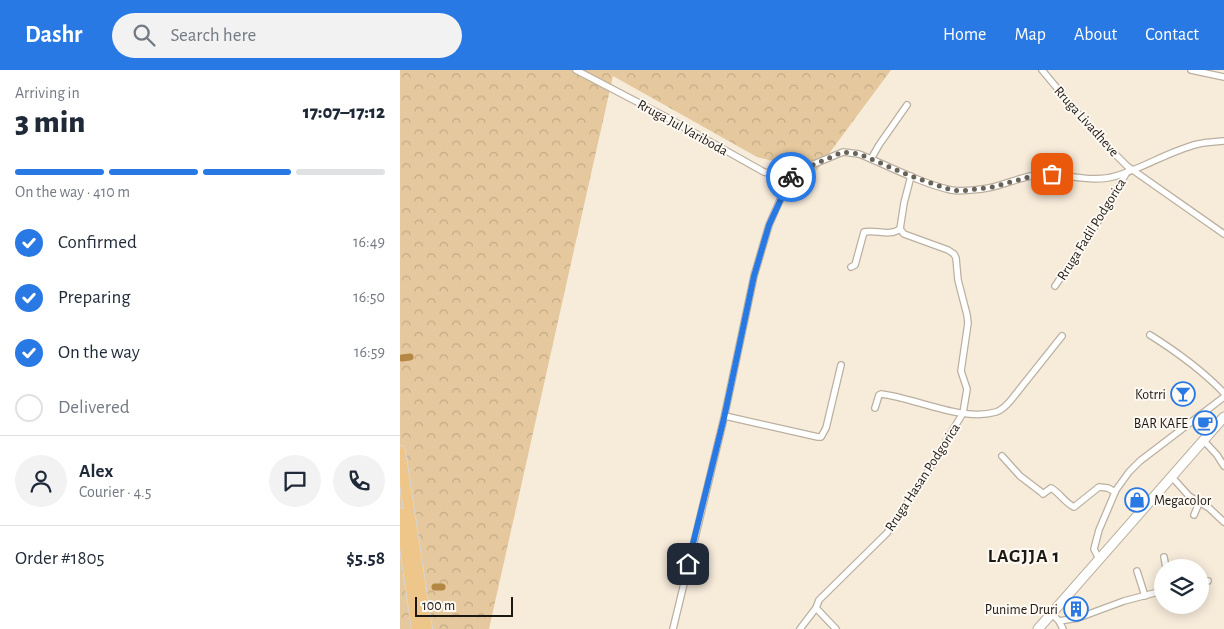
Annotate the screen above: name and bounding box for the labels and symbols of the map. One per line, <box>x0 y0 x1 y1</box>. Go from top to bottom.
street label: Rruga Livadheve <box>1051 84 1121 159</box>
street label: Rruga Jul Variboda <box>635 97 730 159</box>
courier <box>766 152 816 202</box>
pin <box>1031 153 1073 195</box>
street label: Rruga Fadil Podgorica <box>1055 176 1129 283</box>
bar icon: Kotrri <box>1170 381 1196 407</box>
place label: Kotrri <box>1135 388 1166 402</box>
cafe icon: BAR KAFE <box>1192 410 1218 436</box>
place label: BAR KAFE <box>1134 417 1188 431</box>
street label: Rruga Hasan Podgorica <box>883 421 963 534</box>
shop icon: Megacolor <box>1124 487 1150 513</box>
place label: Megacolor <box>1154 494 1212 508</box>
pin <box>667 543 709 585</box>
district label: LAGJJA 1 <box>988 547 1060 566</box>
scale bar <box>415 594 512 617</box>
building icon: Punime Druri <box>1063 596 1089 622</box>
place label: Punime Druri <box>985 603 1058 617</box>

